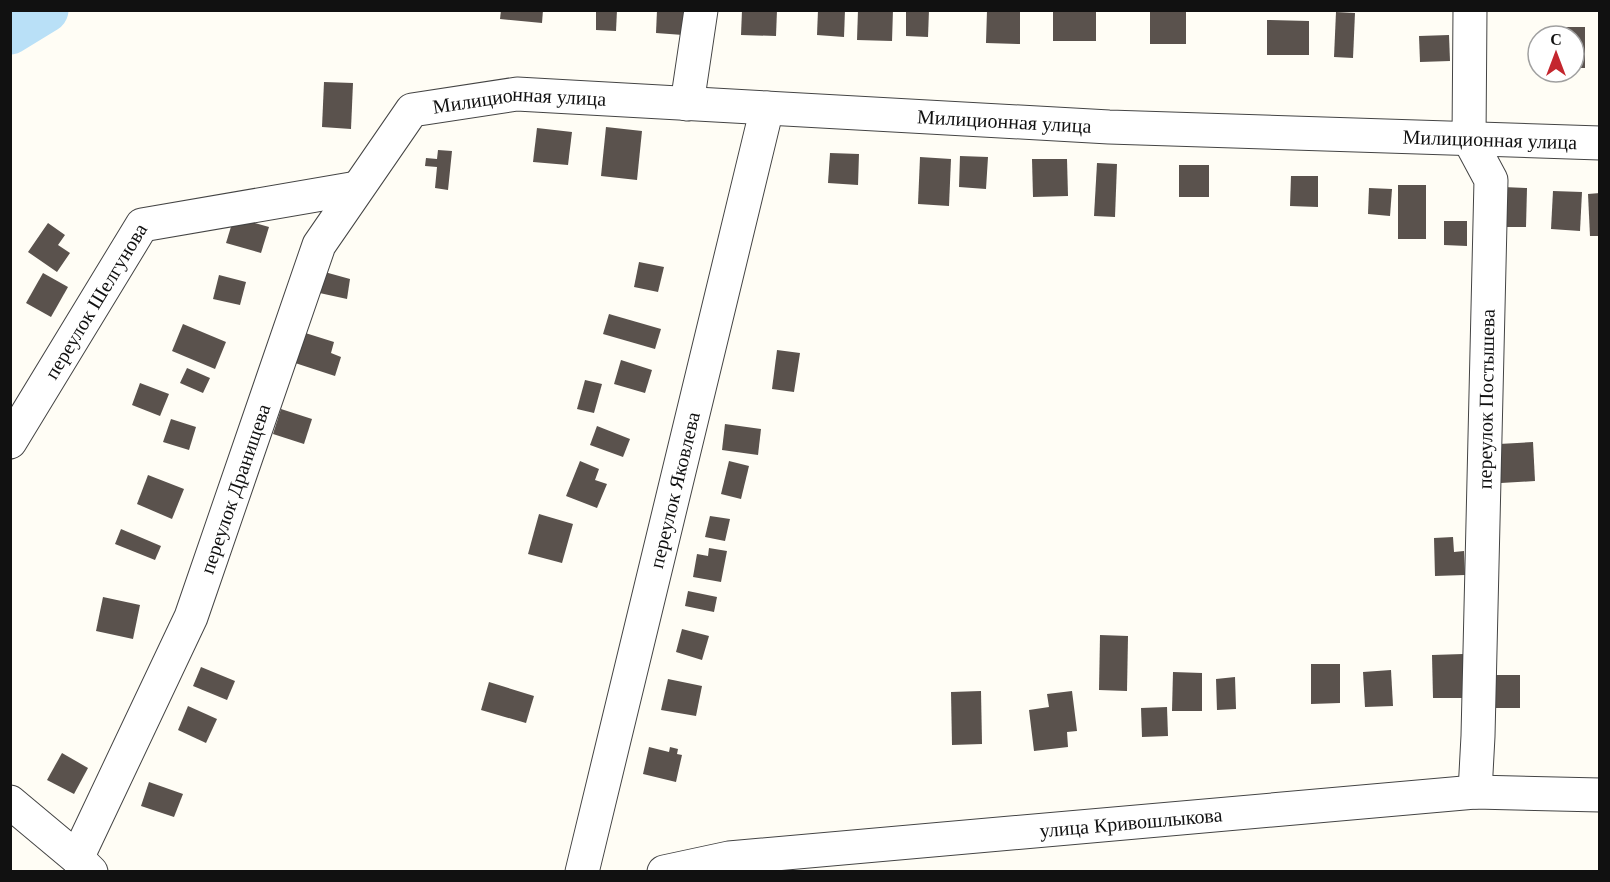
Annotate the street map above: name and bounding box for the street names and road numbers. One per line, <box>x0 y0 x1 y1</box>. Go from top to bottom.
street label: Милиционная улица <box>431 83 607 118</box>
street label: Милиционная улица <box>917 105 1092 138</box>
street label: Милиционная улица <box>1402 126 1578 154</box>
street label: переулок Шелгунова <box>40 219 151 383</box>
street label: переулок Постышева <box>1473 309 1500 489</box>
street label: переулок Дранищева <box>196 401 275 577</box>
street label: переулок Яковлева <box>645 410 704 570</box>
street label: улица Кривошлыкова <box>1039 803 1223 842</box>

